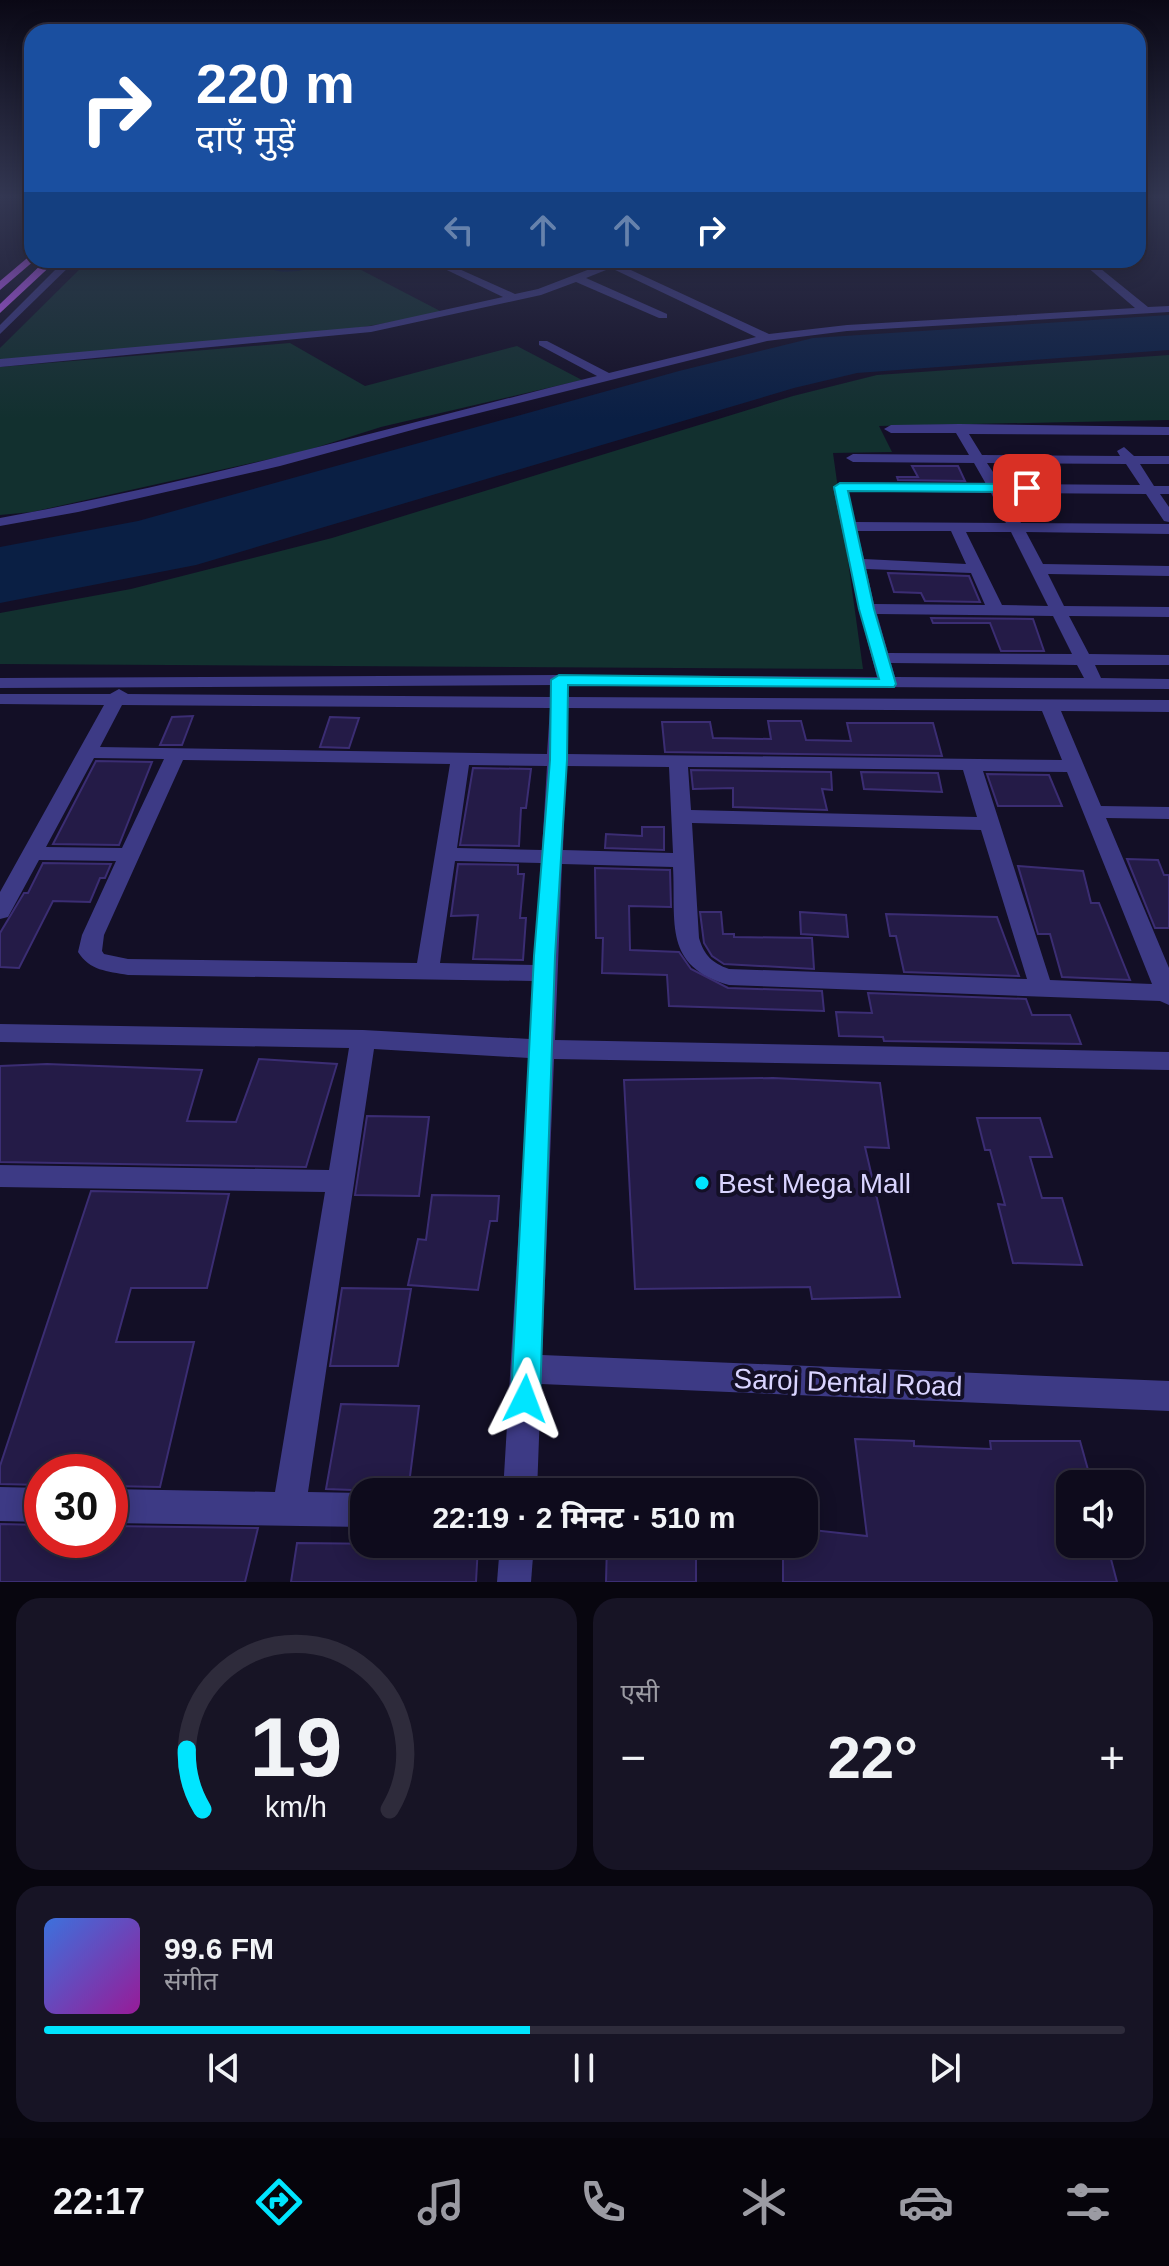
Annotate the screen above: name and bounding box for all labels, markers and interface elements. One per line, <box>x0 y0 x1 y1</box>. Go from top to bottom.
text: 220 m <box>196 52 355 115</box>
icon: right <box>64 56 168 160</box>
text: दाएँ मुड़ें <box>196 118 295 159</box>
icon: left <box>437 208 481 252</box>
icon: ahead <box>521 208 565 252</box>
icon: ahead <box>605 208 649 252</box>
icon: right <box>689 208 733 252</box>
pin <box>993 454 1061 522</box>
icon: arrive <box>1005 466 1049 510</box>
place label: Best Mega Mall <box>718 1168 911 1199</box>
marker: Best Mega Mall <box>693 1174 711 1192</box>
position arrow <box>483 1357 567 1441</box>
street label: Saroj Dental Road <box>733 1363 963 1402</box>
speed limit sign: 30 <box>24 1454 128 1558</box>
map controls <box>1056 1470 1144 1558</box>
button: sound <box>1056 1470 1144 1558</box>
text: 22:19 · 2 मिनट · 510 m <box>432 1501 736 1534</box>
text: एसी <box>621 1678 659 1708</box>
text: 19 <box>250 1701 343 1794</box>
text: 22° <box>827 1724 918 1791</box>
text: − <box>621 1733 646 1782</box>
text: + <box>1099 1733 1125 1782</box>
text: km/h <box>265 1791 327 1823</box>
text: 99.6 FM <box>164 1932 274 1965</box>
text: संगीत <box>164 1966 218 1996</box>
icon: previous <box>202 2046 246 2090</box>
icon: pause <box>562 2046 606 2090</box>
icon: next <box>923 2046 967 2090</box>
icon: directions <box>251 2174 307 2230</box>
icon: music <box>413 2174 469 2230</box>
icon: phone <box>575 2174 631 2230</box>
icon: climate <box>736 2174 792 2230</box>
icon: car <box>898 2174 954 2230</box>
icon: filters <box>1060 2174 1116 2230</box>
text: 22:17 <box>53 2181 145 2222</box>

